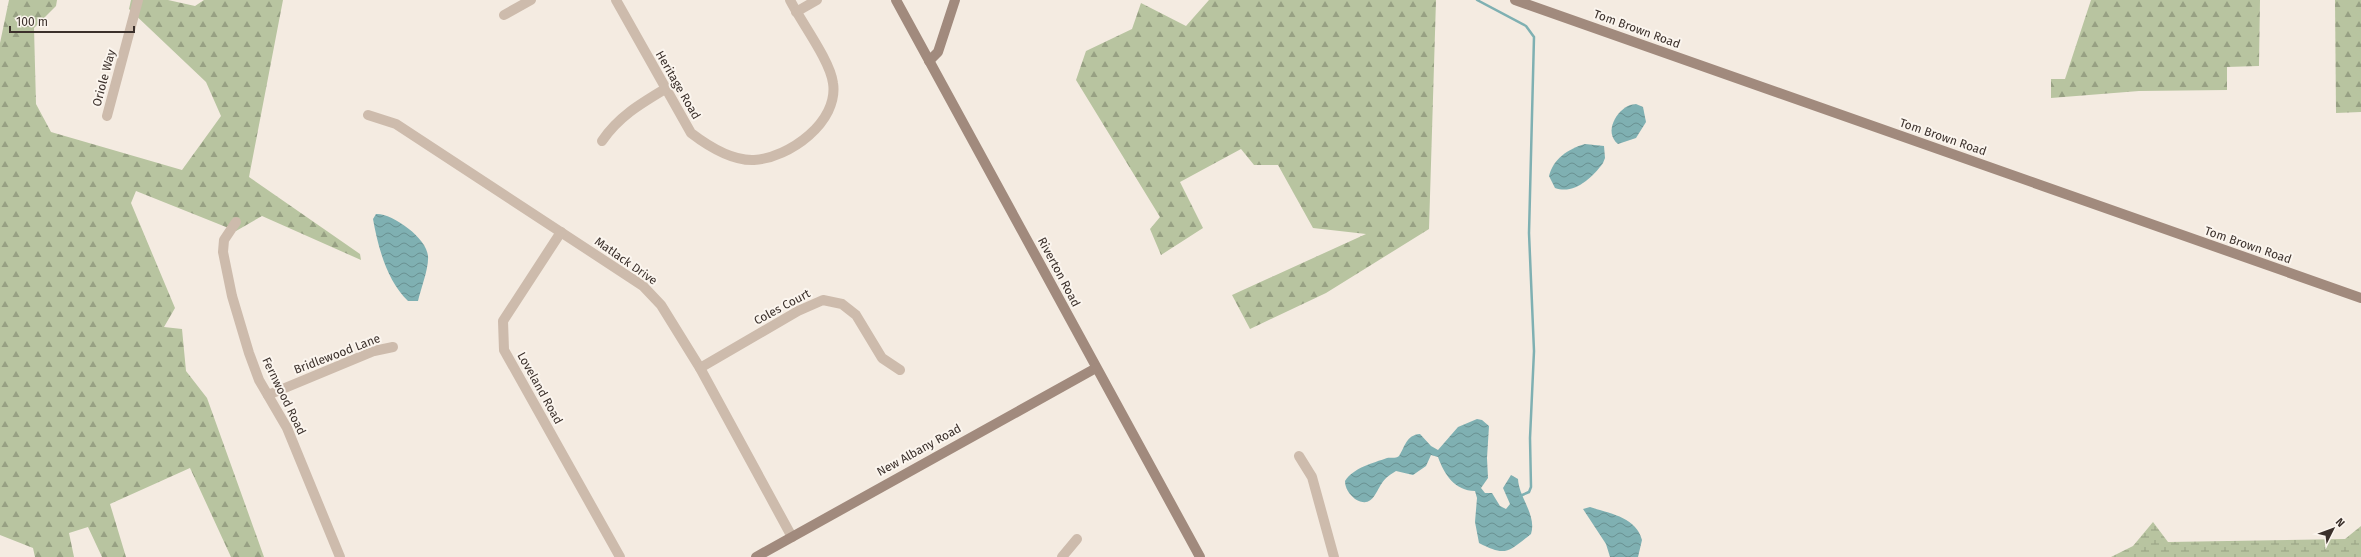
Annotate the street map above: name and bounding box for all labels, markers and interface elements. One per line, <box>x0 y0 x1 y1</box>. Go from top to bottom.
street label: Tom Brown Road <box>1592 7 1682 51</box>
scale bar <box>10 8 134 34</box>
text: 100 m <box>16 15 48 29</box>
street label: Oriole Way <box>90 48 118 108</box>
street label: Heritage Road <box>653 48 703 122</box>
street label: Tom Brown Road <box>1898 116 1988 158</box>
street label: Tom Brown Road <box>2203 224 2293 266</box>
street label: Matlack Drive <box>592 234 660 288</box>
street label: Riverton Road <box>1035 235 1083 309</box>
street label: Coles Court <box>751 286 813 328</box>
street label: Bridlewood Lane <box>292 331 382 377</box>
street label: Loveland Road <box>514 350 566 426</box>
street label: Fernwood Road <box>259 355 309 437</box>
street label: New Albany Road <box>874 421 964 479</box>
north arrow <box>2313 509 2353 549</box>
text: N <box>2333 516 2347 530</box>

